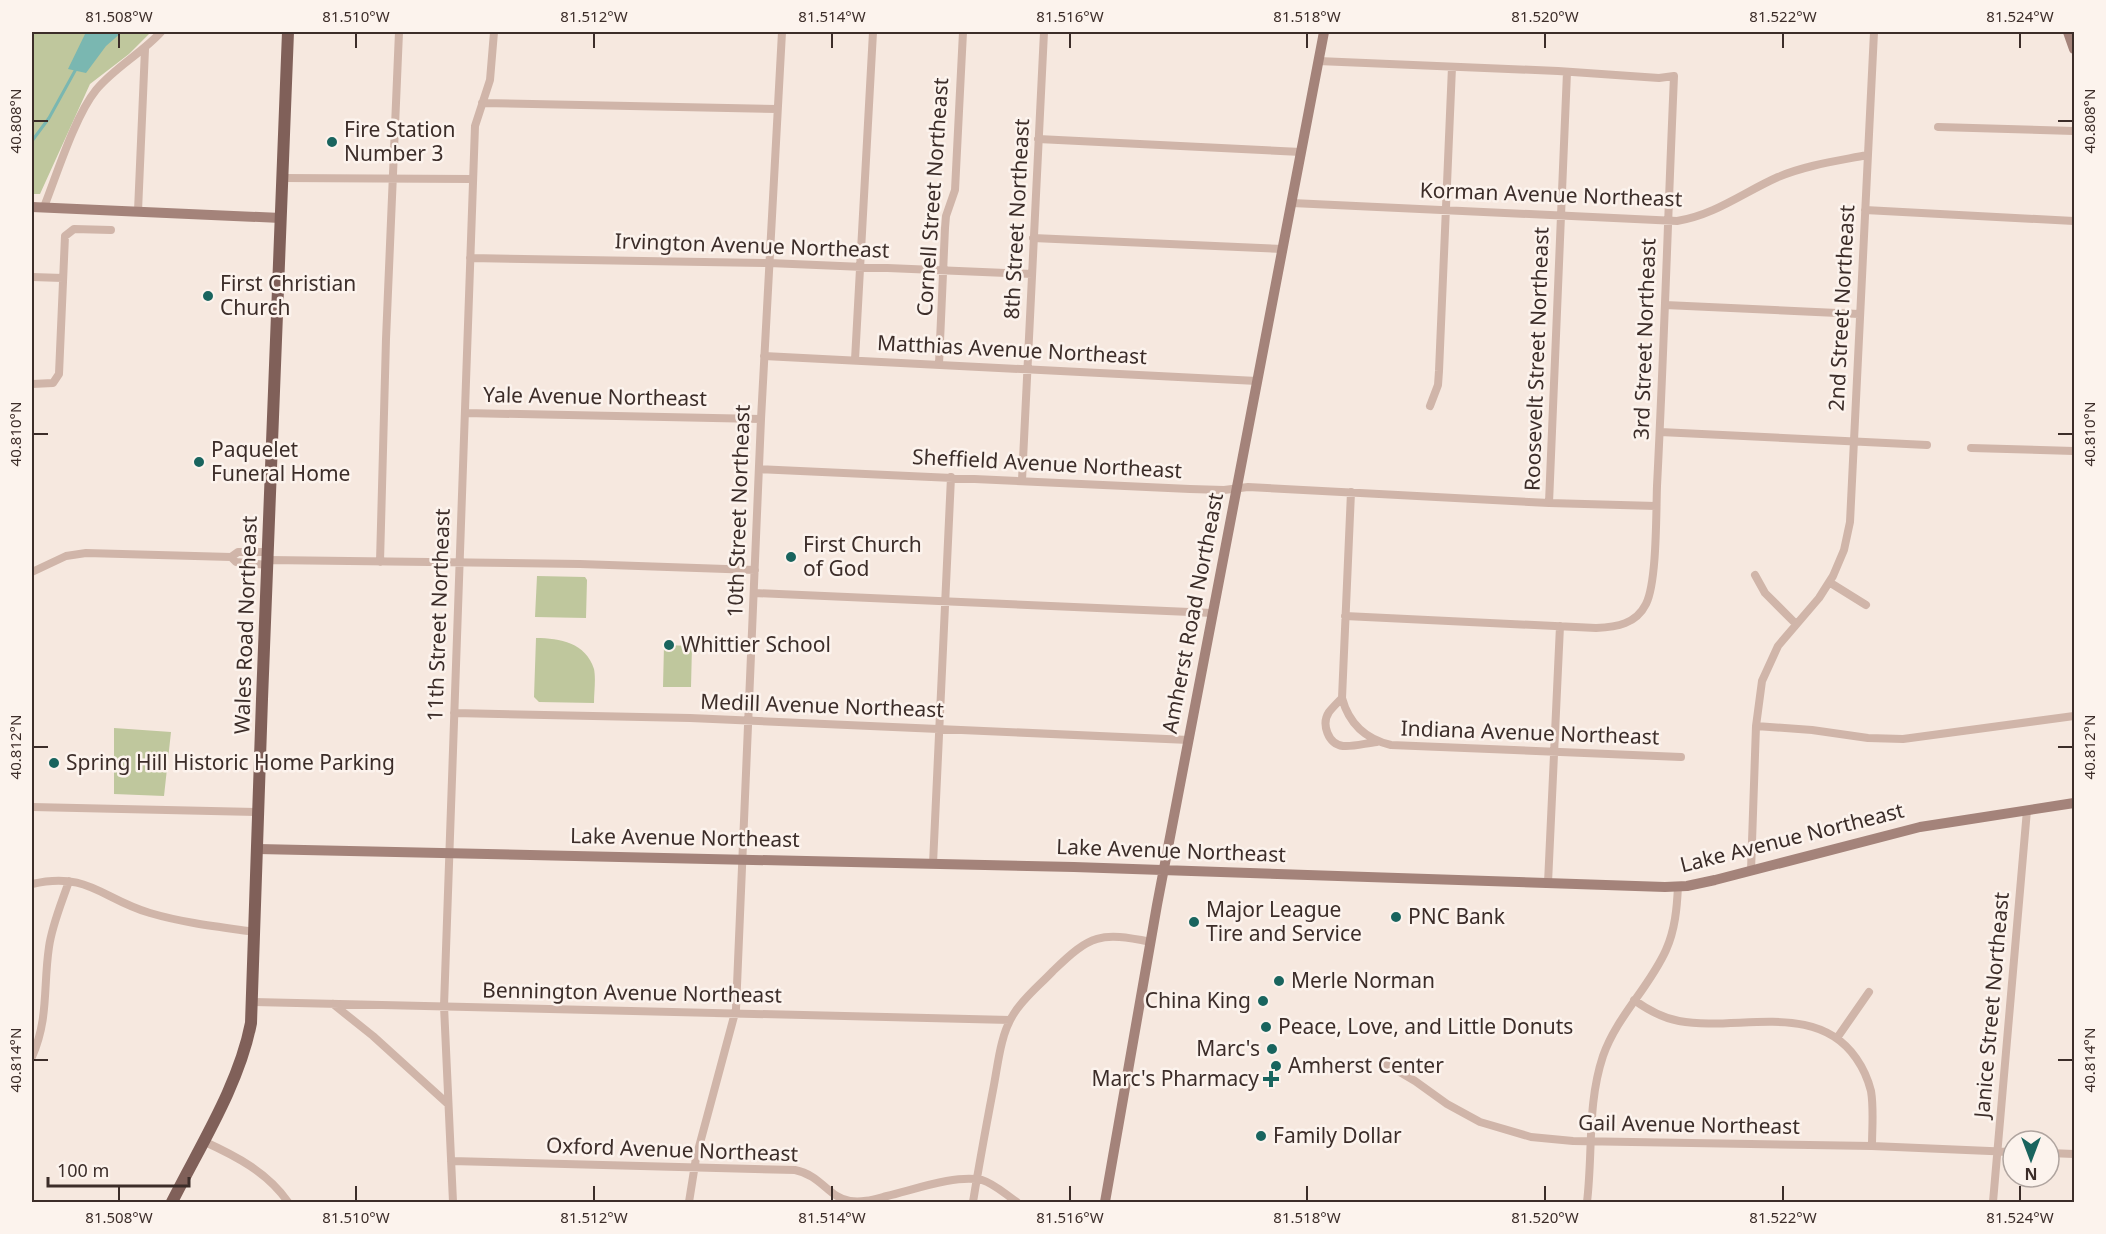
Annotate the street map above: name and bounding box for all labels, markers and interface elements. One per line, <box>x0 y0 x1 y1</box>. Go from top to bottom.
text: 81.508°W <box>85 6 153 26</box>
text: 81.510°W <box>322 6 390 26</box>
text: 81.512°W <box>560 6 628 26</box>
text: 81.514°W <box>798 6 866 26</box>
text: 81.516°W <box>1036 6 1104 26</box>
text: 81.518°W <box>1273 6 1341 26</box>
text: 81.520°W <box>1511 6 1579 26</box>
text: 81.522°W <box>1749 6 1817 26</box>
text: 81.524°W <box>1986 6 2054 26</box>
street label: Cornell Street Northeast <box>910 76 954 317</box>
text: 40.808°N <box>5 89 25 153</box>
text: 40.808°N <box>2079 89 2099 153</box>
place label: Fire Station Number 3 <box>344 115 455 167</box>
street label: 8th Street Northeast <box>997 117 1035 320</box>
marker: Fire Station Number 3 <box>325 135 339 149</box>
street label: Korman Avenue Northeast <box>1419 175 1683 213</box>
street label: 2nd Street Northeast <box>1822 204 1860 412</box>
street label: Irvington Avenue Northeast <box>614 226 890 264</box>
street label: Roosevelt Street Northeast <box>1517 226 1555 491</box>
street label: 3rd Street Northeast <box>1626 237 1662 440</box>
place label: First Christian Church <box>220 269 356 321</box>
marker: First Christian Church <box>201 289 215 303</box>
street label: Matthias Avenue Northeast <box>876 328 1148 370</box>
street label: Yale Avenue Northeast <box>483 380 708 412</box>
text: 40.810°N <box>5 402 25 466</box>
text: 40.810°N <box>2079 402 2099 466</box>
street label: 10th Street Northeast <box>720 403 756 618</box>
place label: Paquelet Funeral Home <box>211 435 350 487</box>
street label: Sheffield Avenue Northeast <box>911 442 1183 484</box>
marker: Paquelet Funeral Home <box>192 455 206 469</box>
street label: Amherst Road Northeast <box>1155 490 1229 736</box>
street label: 11th Street Northeast <box>420 507 456 722</box>
street label: Wales Road Northeast <box>227 515 263 735</box>
place label: First Church of God <box>803 530 922 582</box>
marker: First Church of God <box>784 550 798 564</box>
place label: Whittier School <box>681 630 831 658</box>
marker: Whittier School <box>662 638 676 652</box>
street label: Medill Avenue Northeast <box>700 687 945 723</box>
street label: Indiana Avenue Northeast <box>1400 713 1660 751</box>
text: 40.812°N <box>5 715 25 779</box>
text: 40.812°N <box>2079 715 2099 779</box>
place label: Spring Hill Historic Home Parking <box>66 748 395 776</box>
marker: Spring Hill Historic Home Parking <box>47 756 61 770</box>
street label: Lake Avenue Northeast <box>1677 796 1907 878</box>
street label: Lake Avenue Northeast <box>570 821 800 853</box>
street label: Lake Avenue Northeast <box>1056 832 1287 868</box>
street label: Janice Street Northeast <box>1967 890 2015 1121</box>
place label: Major League Tire and Service <box>1206 895 1362 947</box>
place label: PNC Bank <box>1408 902 1506 930</box>
marker: PNC Bank <box>1389 910 1403 924</box>
marker: Major League Tire and Service <box>1187 915 1201 929</box>
place label: Merle Norman <box>1291 966 1435 994</box>
marker: Merle Norman <box>1272 974 1286 988</box>
street label: Bennington Avenue Northeast <box>482 975 783 1009</box>
place label: China King <box>1145 986 1251 1014</box>
marker: China King <box>1256 994 1270 1008</box>
place label: Peace, Love, and Little Donuts <box>1278 1012 1573 1040</box>
marker: Peace, Love, and Little Donuts <box>1259 1020 1273 1034</box>
text: 40.814°N <box>5 1028 25 1092</box>
text: 40.814°N <box>2079 1028 2099 1092</box>
place label: Marc's <box>1196 1034 1260 1062</box>
marker: Marc's <box>1265 1042 1279 1056</box>
place label: Amherst Center <box>1288 1051 1444 1079</box>
marker: Amherst Center <box>1269 1059 1283 1073</box>
place label: Marc's Pharmacy <box>1091 1064 1259 1092</box>
marker: Marc's Pharmacy <box>1264 1072 1278 1086</box>
street label: Gail Avenue Northeast <box>1578 1108 1801 1140</box>
place label: Family Dollar <box>1273 1121 1402 1149</box>
marker: Family Dollar <box>1254 1129 1268 1143</box>
north arrow <box>2001 1129 2061 1189</box>
street label: Oxford Avenue Northeast <box>545 1131 799 1167</box>
scale bar <box>48 1150 189 1188</box>
text: 100 m <box>57 1158 109 1182</box>
text: N <box>2024 1163 2038 1185</box>
text: 81.508°W <box>85 1207 153 1227</box>
text: 81.510°W <box>322 1207 390 1227</box>
text: 81.512°W <box>560 1207 628 1227</box>
text: 81.514°W <box>798 1207 866 1227</box>
text: 81.516°W <box>1036 1207 1104 1227</box>
text: 81.518°W <box>1273 1207 1341 1227</box>
text: 81.520°W <box>1511 1207 1579 1227</box>
text: 81.522°W <box>1749 1207 1817 1227</box>
text: 81.524°W <box>1986 1207 2054 1227</box>

